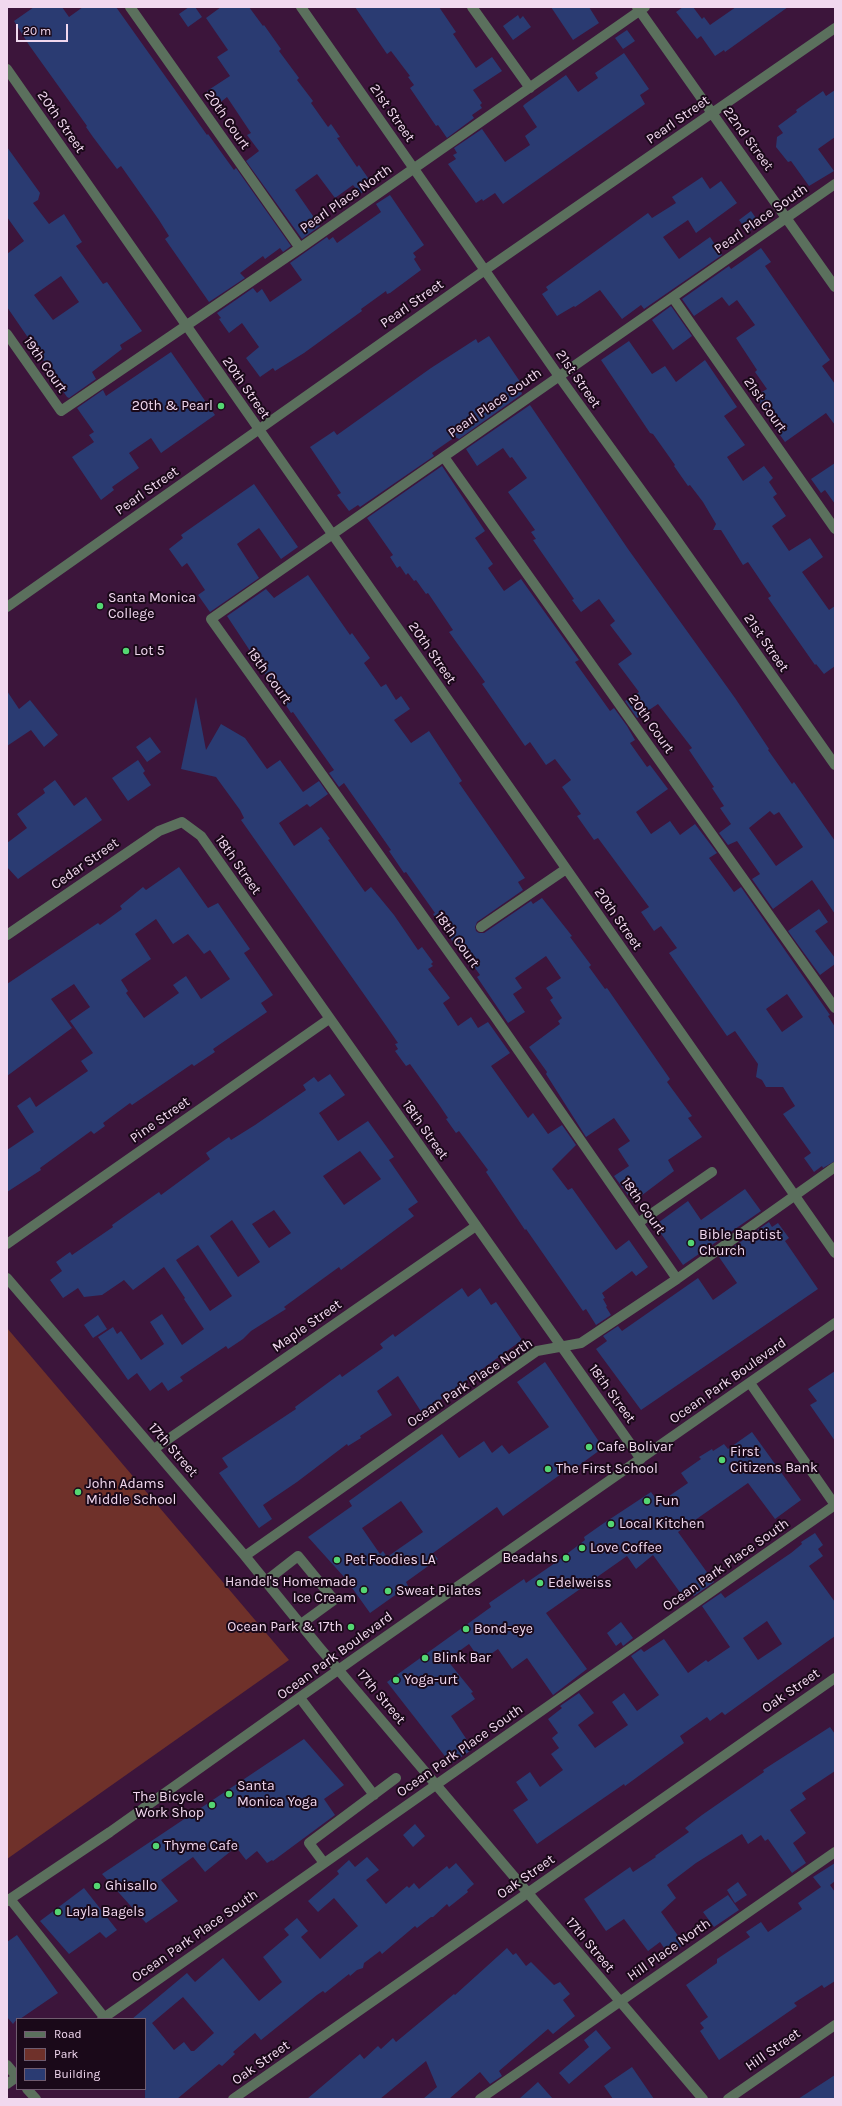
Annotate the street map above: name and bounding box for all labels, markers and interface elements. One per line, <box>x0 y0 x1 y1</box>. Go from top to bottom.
scale bar <box>18 16 70 42</box>
text: 20 m <box>23 24 51 38</box>
street label: 21st Street <box>366 81 418 145</box>
street label: 20th Court <box>200 87 254 153</box>
street label: 20th Street <box>34 88 88 156</box>
street label: Pearl Street <box>643 92 713 148</box>
street label: 22nd Street <box>719 104 777 174</box>
street label: Pearl Place North <box>297 161 395 237</box>
street label: Pearl Place South <box>711 180 811 258</box>
street label: Pearl Street <box>377 276 447 332</box>
street label: 19th Court <box>20 334 70 396</box>
street label: 21st Street <box>552 347 604 411</box>
street label: 20th Street <box>219 354 273 422</box>
street label: Pearl Place South <box>445 364 545 442</box>
street label: 21st Court <box>740 374 790 436</box>
place label: 20th & Pearl <box>132 398 213 414</box>
marker: 20th & Pearl <box>216 401 226 411</box>
street label: Pearl Street <box>112 463 182 519</box>
place label: Santa Monica College <box>108 590 196 622</box>
marker: Santa Monica College <box>95 601 105 611</box>
street label: 21st Street <box>740 611 792 675</box>
street label: 20th Street <box>405 619 459 687</box>
place label: Lot 5 <box>134 643 165 659</box>
street label: 18th Court <box>243 645 295 707</box>
marker: Lot 5 <box>121 646 131 656</box>
street label: 20th Court <box>624 691 678 757</box>
street label: 18th Street <box>211 832 265 898</box>
street label: Cedar Street <box>48 835 122 893</box>
street label: 20th Street <box>591 885 645 953</box>
street label: 18th Court <box>431 909 483 971</box>
street label: Pine Street <box>127 1093 193 1147</box>
street label: 18th Street <box>398 1097 452 1163</box>
street label: 18th Court <box>617 1174 669 1238</box>
place label: Bible Baptist Church <box>699 1227 781 1260</box>
marker: Bible Baptist Church <box>686 1238 696 1248</box>
street label: Maple Street <box>269 1296 345 1356</box>
street label: Ocean Park Boulevard <box>666 1334 790 1428</box>
street label: Ocean Park Place North <box>404 1335 536 1431</box>
street label: 18th Street <box>585 1361 639 1427</box>
street label: 17th Street <box>145 1419 201 1481</box>
place label: Cafe Bolivar <box>597 1439 673 1455</box>
marker: Cafe Bolivar <box>584 1442 594 1452</box>
place label: First Citizens Bank <box>730 1444 818 1476</box>
marker: First Citizens Bank <box>717 1455 727 1465</box>
place label: The First School <box>556 1461 658 1477</box>
marker: The First School <box>543 1464 553 1474</box>
place label: John Adams Middle School <box>86 1476 176 1508</box>
marker: John Adams Middle School <box>73 1487 83 1497</box>
place label: Fun <box>655 1493 679 1509</box>
marker: Fun <box>642 1496 652 1506</box>
street label: Ocean Park Place South <box>660 1515 792 1615</box>
place label: Local Kitchen <box>619 1516 705 1532</box>
marker: Local Kitchen <box>606 1519 616 1529</box>
place label: Love Coffee <box>590 1540 662 1556</box>
marker: Love Coffee <box>577 1543 587 1553</box>
place label: Beadahs <box>503 1550 558 1566</box>
place label: Pet Foodies LA <box>345 1552 436 1568</box>
marker: Beadahs <box>561 1553 571 1563</box>
marker: Pet Foodies LA <box>332 1555 342 1565</box>
place label: Handel's Homemade Ice Cream <box>225 1574 356 1606</box>
place label: Edelweiss <box>548 1575 611 1591</box>
marker: Edelweiss <box>535 1578 545 1588</box>
place label: Sweat Pilates <box>396 1583 481 1599</box>
marker: Handel's Homemade Ice Cream <box>359 1585 369 1595</box>
marker: Sweat Pilates <box>383 1586 393 1596</box>
street label: Ocean Park Boulevard <box>274 1608 396 1704</box>
place label: Ocean Park & 17th <box>227 1619 343 1635</box>
place label: Bond-eye <box>474 1621 533 1637</box>
marker: Ocean Park & 17th <box>346 1622 356 1632</box>
marker: Bond-eye <box>461 1624 471 1634</box>
place label: Blink Bar <box>433 1650 491 1666</box>
marker: Blink Bar <box>420 1653 430 1663</box>
street label: Oak Street <box>759 1665 823 1717</box>
street label: 17th Street <box>353 1666 409 1728</box>
place label: Yoga-urt <box>404 1672 458 1688</box>
marker: Yoga-urt <box>391 1675 401 1685</box>
street label: Ocean Park Place South <box>394 1701 526 1801</box>
place label: Santa Monica Yoga <box>237 1778 317 1810</box>
place label: The Bicycle Work Shop <box>133 1789 204 1822</box>
marker: Santa Monica Yoga <box>224 1789 234 1799</box>
marker: The Bicycle Work Shop <box>207 1800 217 1810</box>
place label: Thyme Cafe <box>164 1838 238 1854</box>
marker: Thyme Cafe <box>151 1841 161 1851</box>
street label: Oak Street <box>494 1851 558 1903</box>
place label: Ghisallo <box>105 1878 157 1894</box>
marker: Ghisallo <box>92 1881 102 1891</box>
street label: Ocean Park Place South <box>129 1886 261 1986</box>
place label: Layla Bagels <box>66 1904 144 1920</box>
marker: Layla Bagels <box>53 1907 63 1917</box>
street label: 17th Street <box>562 1914 618 1976</box>
street label: Hill Place North <box>624 1915 714 1985</box>
legend <box>16 2018 146 2090</box>
street label: Hill Street <box>742 2025 804 2075</box>
text: Road <box>54 2027 82 2041</box>
street label: Oak Street <box>229 2037 293 2089</box>
text: Park <box>54 2047 78 2061</box>
text: Building <box>54 2067 100 2081</box>

